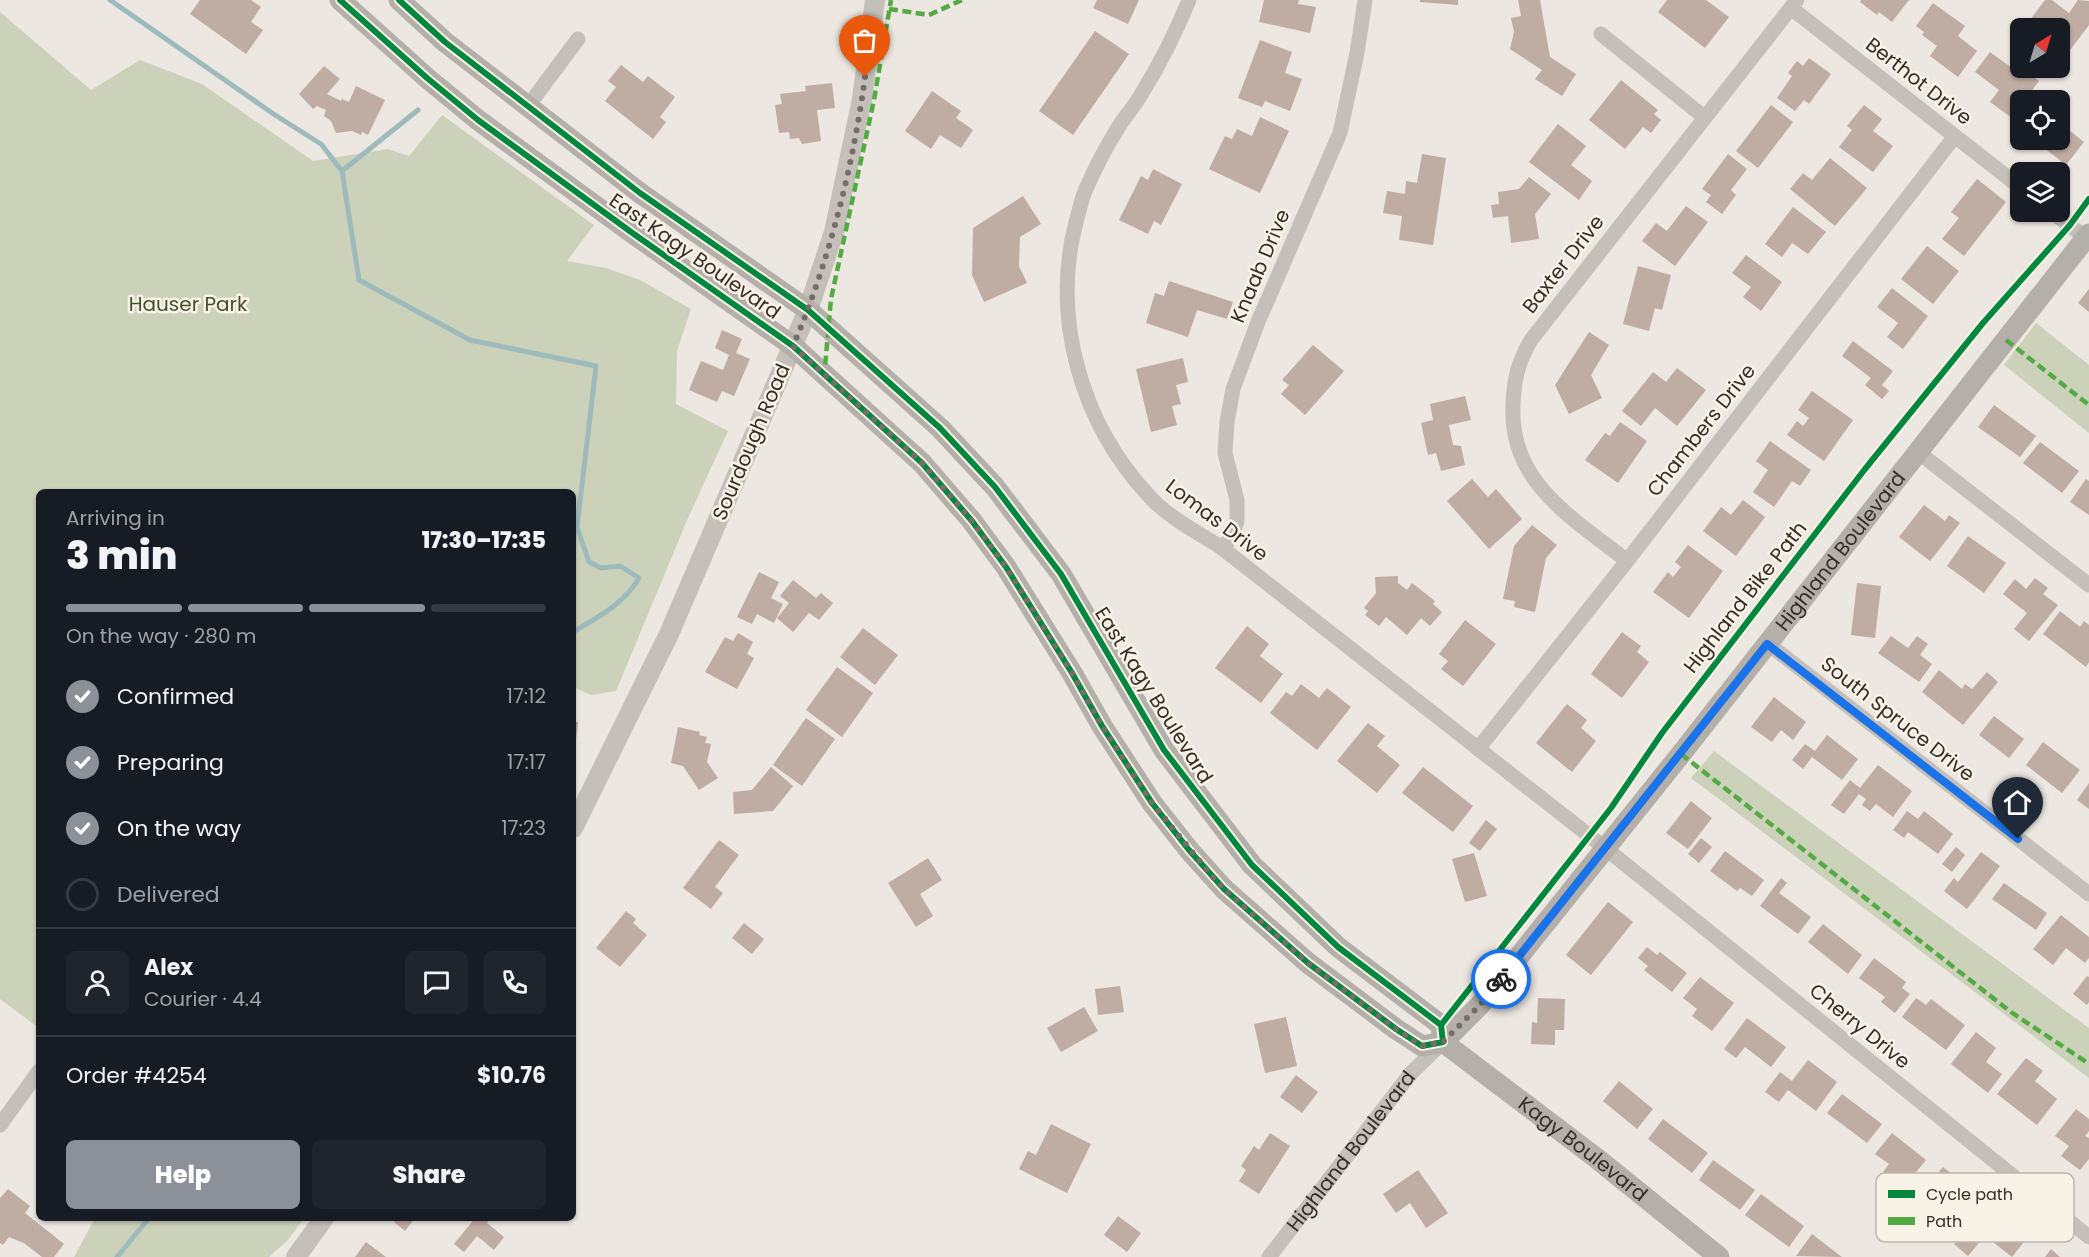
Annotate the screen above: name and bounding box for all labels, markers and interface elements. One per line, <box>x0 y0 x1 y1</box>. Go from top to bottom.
pin <box>839 15 890 77</box>
north arrow <box>2010 18 2070 78</box>
map controls <box>2010 18 2070 222</box>
icon: bag <box>848 24 881 57</box>
street label: Berthot Drive <box>1860 31 1978 131</box>
button: locate <box>2010 90 2070 150</box>
button: layers <box>2010 162 2070 222</box>
street label: East Kagy Boulevard <box>604 186 786 326</box>
street label: Knaab Drive <box>1224 205 1296 327</box>
street label: Baxter Drive <box>1516 209 1610 319</box>
park label: Hauser Park <box>129 290 248 318</box>
street label: Chambers Drive <box>1640 358 1762 502</box>
street label: Sourdough Road <box>705 359 797 525</box>
street label: Highland Boulevard <box>1769 465 1912 637</box>
street label: Lomas Drive <box>1160 472 1274 568</box>
text: Arriving in <box>66 504 165 532</box>
street label: Highland Bike Path <box>1677 515 1813 679</box>
text: 17:30–17:35 <box>422 525 546 556</box>
text: 3 min <box>66 528 178 583</box>
street label: East Kagy Boulevard <box>1088 601 1220 789</box>
text: On the way · 280 m <box>66 622 256 650</box>
street label: South Spruce Drive <box>1815 650 1981 788</box>
icon: check <box>66 680 99 713</box>
text: Confirmed <box>117 681 234 712</box>
text: 17:12 <box>507 682 546 710</box>
icon: check <box>66 746 99 779</box>
text: Preparing <box>117 747 224 778</box>
text: 17:17 <box>507 748 546 776</box>
pin <box>1992 777 2043 839</box>
icon: home <box>2001 786 2034 819</box>
icon: check <box>66 812 99 845</box>
text: On the way <box>117 813 241 844</box>
text: 17:23 <box>501 814 546 842</box>
text: Delivered <box>117 879 220 910</box>
courier <box>1471 949 1531 1009</box>
button: person <box>66 951 129 1014</box>
button: chat <box>405 951 468 1014</box>
button: phone <box>483 951 546 1014</box>
text: Alex <box>144 952 193 983</box>
icon: bike <box>1485 963 1518 996</box>
street label: Cherry Drive <box>1804 977 1916 1075</box>
text: Courier · 4.4 <box>144 985 262 1013</box>
text: Order #4254 <box>66 1060 207 1091</box>
text: $10.76 <box>477 1060 546 1091</box>
street label: Highland Boulevard <box>1280 1065 1422 1237</box>
street label: Kagy Boulevard <box>1512 1090 1653 1208</box>
button: Help <box>66 1140 300 1209</box>
button: Share <box>312 1140 546 1209</box>
legend <box>1876 1173 2074 1242</box>
text: Cycle path <box>1926 1183 2013 1206</box>
text: Path <box>1926 1210 1962 1233</box>

